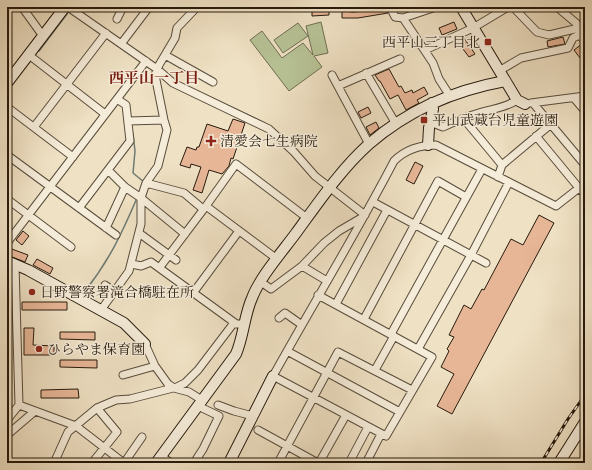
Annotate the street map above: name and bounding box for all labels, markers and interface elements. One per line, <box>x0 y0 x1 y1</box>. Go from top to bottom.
place label: 西平山三丁目北 <box>382 34 480 51</box>
marker: 西平山三丁目北 <box>483 37 493 47</box>
district label: 西平山一丁目 <box>109 69 199 88</box>
place label: 平山武蔵台児童遊園 <box>432 112 558 129</box>
marker: 平山武蔵台児童遊園 <box>419 115 429 125</box>
place label: 清愛会七生病院 <box>220 133 318 150</box>
marker: 清愛会七生病院 <box>205 135 217 147</box>
place label: 日野警察署滝合橋駐在所 <box>40 284 194 301</box>
marker: 日野警察署滝合橋駐在所 <box>27 287 37 297</box>
place label: ひらやま保育園 <box>47 341 145 358</box>
marker: ひらやま保育園 <box>34 344 44 354</box>

